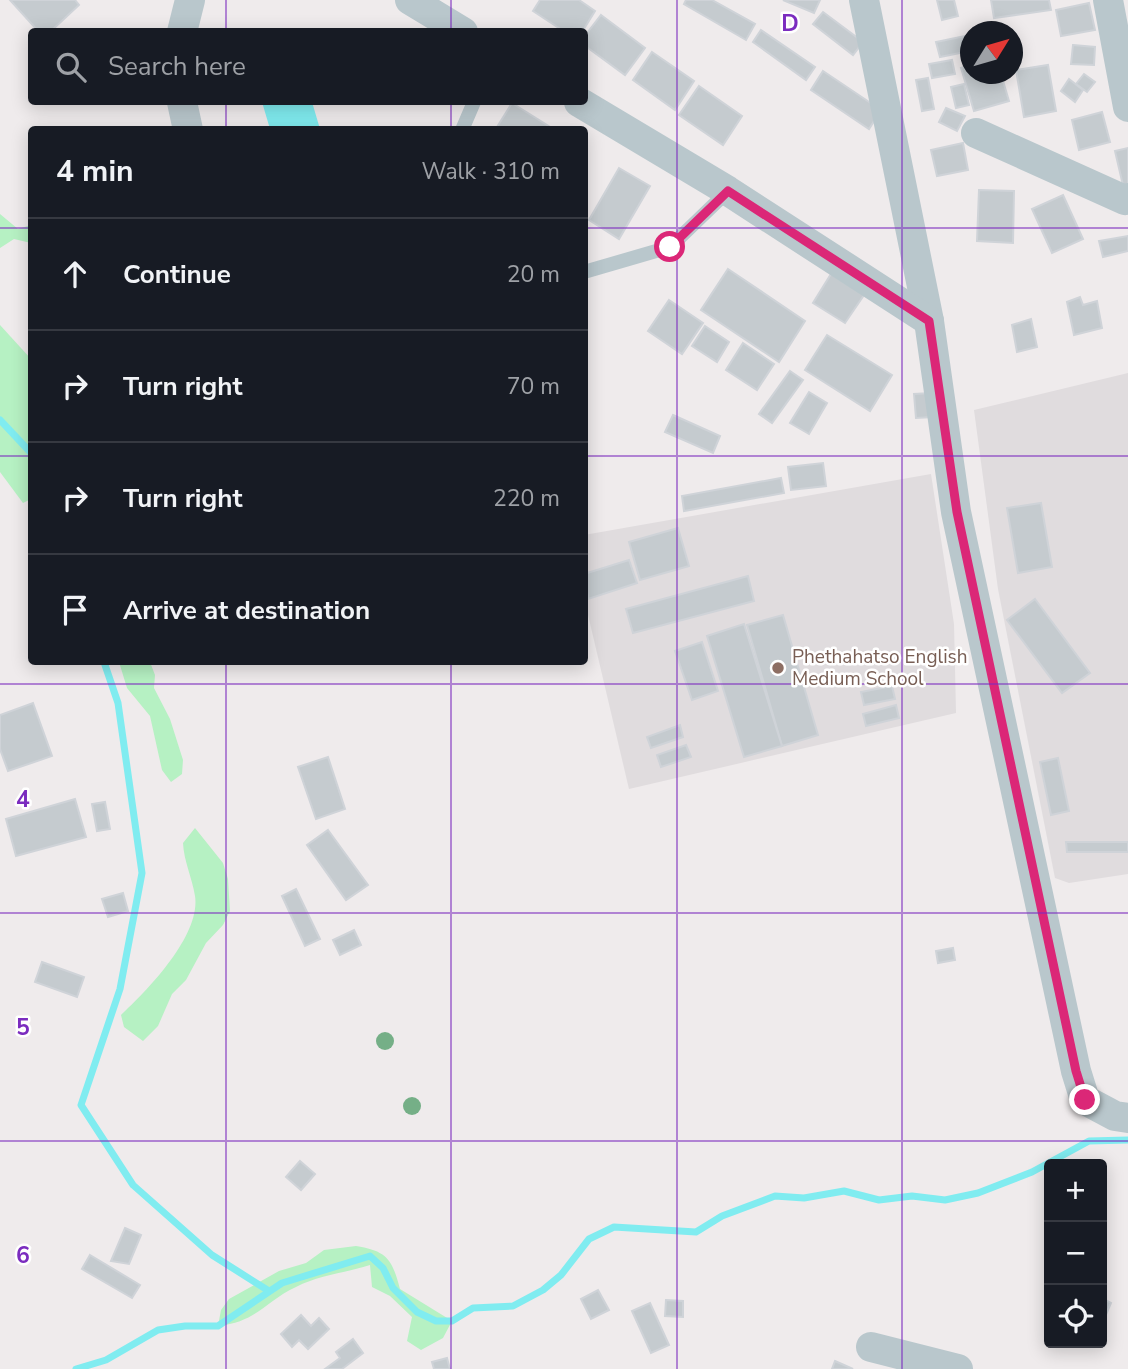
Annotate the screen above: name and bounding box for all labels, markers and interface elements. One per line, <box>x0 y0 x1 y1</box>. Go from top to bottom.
text: D <box>781 8 799 39</box>
north arrow <box>960 21 1023 84</box>
search box <box>28 28 588 105</box>
icon: search <box>52 48 90 86</box>
text: Search here <box>108 49 246 84</box>
text: 4 min <box>56 151 134 192</box>
text: Walk · 310 m <box>421 156 560 187</box>
route start <box>654 231 685 262</box>
icon: ahead <box>56 255 94 293</box>
text: Continue <box>123 257 231 292</box>
text: 20 m <box>507 259 560 290</box>
icon: right <box>56 367 94 405</box>
text: Turn right <box>123 369 242 404</box>
text: 70 m <box>507 371 560 402</box>
icon: right <box>56 479 94 517</box>
text: Turn right <box>123 481 242 516</box>
text: 220 m <box>493 483 560 514</box>
icon: arrive <box>56 591 94 629</box>
text: Arrive at destination <box>123 593 370 628</box>
place label: Phethahatso English Medium School <box>792 644 968 692</box>
marker: Phethahatso English Medium School <box>770 660 786 676</box>
text: 4 <box>16 784 30 815</box>
text: 5 <box>16 1012 30 1043</box>
route end <box>1069 1084 1100 1115</box>
map controls <box>1044 1159 1107 1348</box>
button: + <box>1044 1159 1107 1222</box>
button: − <box>1044 1222 1107 1285</box>
text: 6 <box>16 1240 30 1271</box>
button: locate <box>1044 1285 1107 1348</box>

